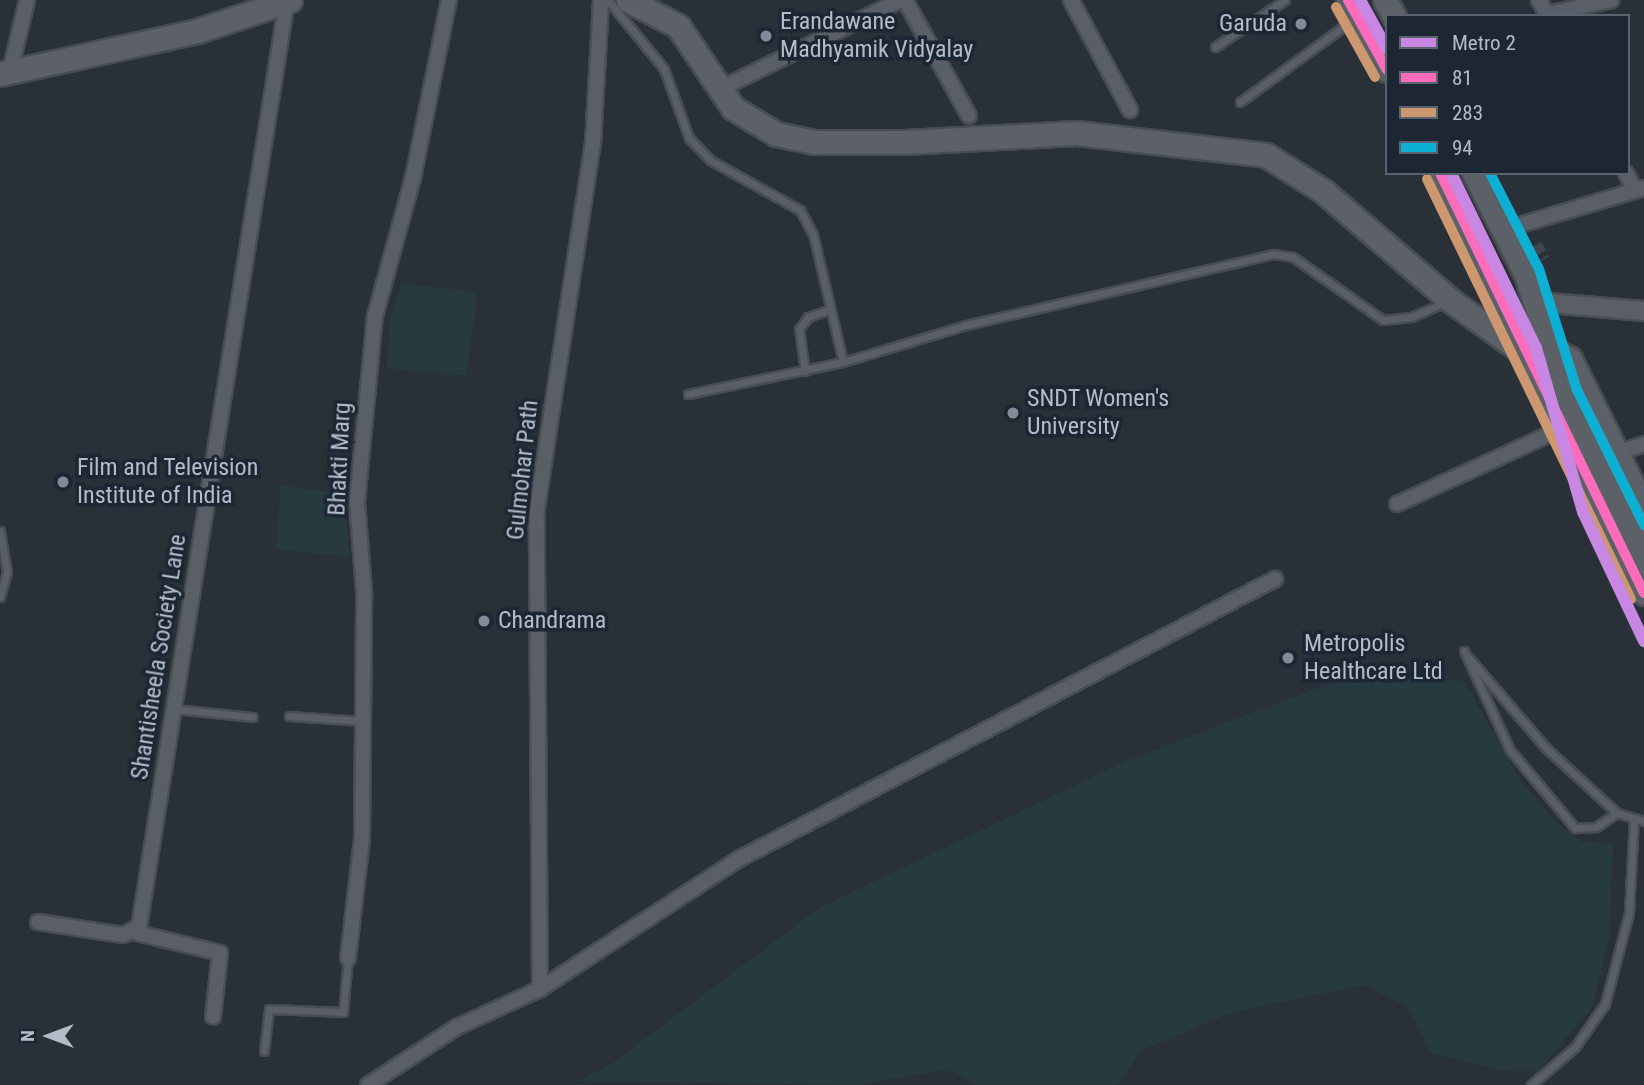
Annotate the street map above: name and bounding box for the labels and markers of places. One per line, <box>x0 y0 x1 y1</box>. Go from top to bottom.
place label: Erandawane Madhyamik Vidyalay <box>780 8 973 64</box>
place label: Garuda <box>1219 10 1287 38</box>
marker: Garuda <box>1293 16 1309 32</box>
marker: Erandawane Madhyamik Vidyalay <box>758 28 774 44</box>
place label: SNDT Women's University <box>1027 385 1170 441</box>
marker: SNDT Women's University <box>1005 405 1021 421</box>
place label: Film and Television Institute of India <box>77 454 259 510</box>
marker: Film and Television Institute of India <box>55 474 71 490</box>
place label: Chandrama <box>498 607 606 635</box>
marker: Chandrama <box>476 613 492 629</box>
place label: Metropolis Healthcare Ltd <box>1304 630 1443 686</box>
marker: Metropolis Healthcare Ltd <box>1278 648 1298 668</box>

